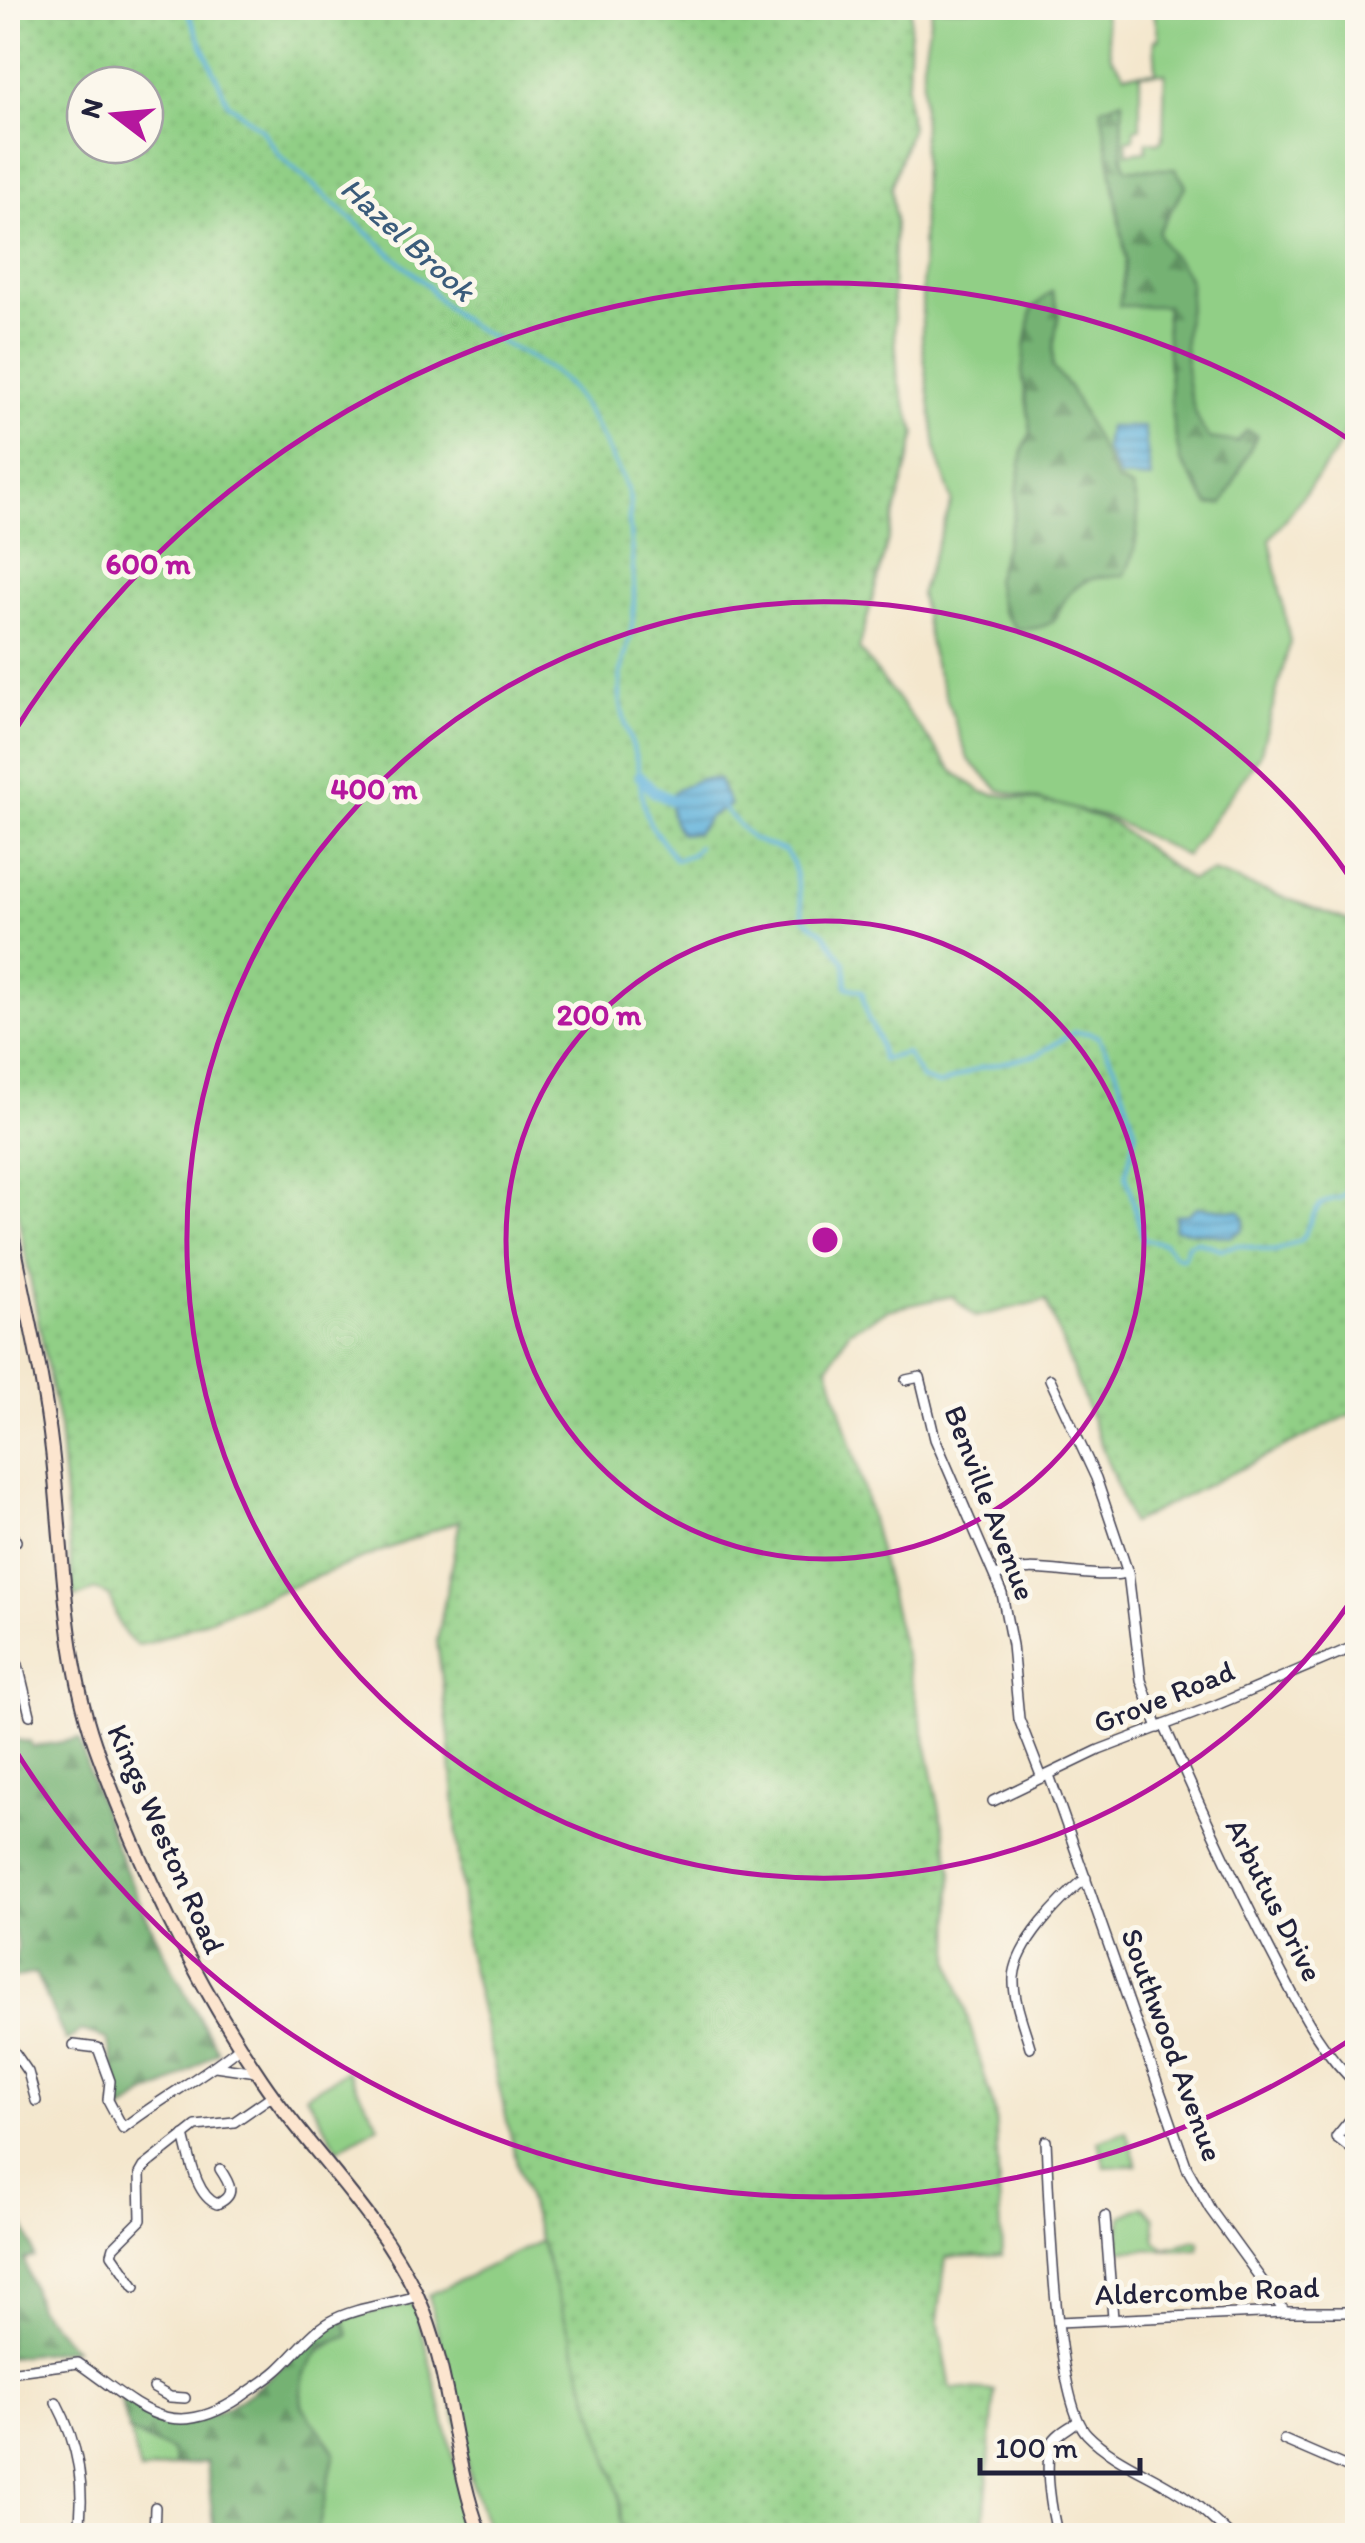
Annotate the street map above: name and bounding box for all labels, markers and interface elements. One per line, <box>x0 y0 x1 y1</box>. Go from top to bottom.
north arrow <box>65 65 165 165</box>
text: N <box>72 94 110 122</box>
water label: Hazel Brook <box>333 169 484 310</box>
text: 600 m <box>106 545 191 582</box>
text: 400 m <box>331 770 418 807</box>
text: 200 m <box>557 996 642 1033</box>
centre of rings <box>807 1222 843 1258</box>
street label: Benville Avenue <box>936 1400 1045 1605</box>
street label: Grove Road <box>1088 1652 1240 1742</box>
street label: Kings Weston Road <box>99 1718 234 1960</box>
street label: Arbutus Drive <box>1218 1812 1331 1987</box>
street label: Southwood Avenue <box>1113 1923 1232 2166</box>
street label: Aldercombe Road <box>1094 2268 1320 2313</box>
scale bar <box>980 2413 1140 2475</box>
text: 100 m <box>995 2429 1078 2466</box>

